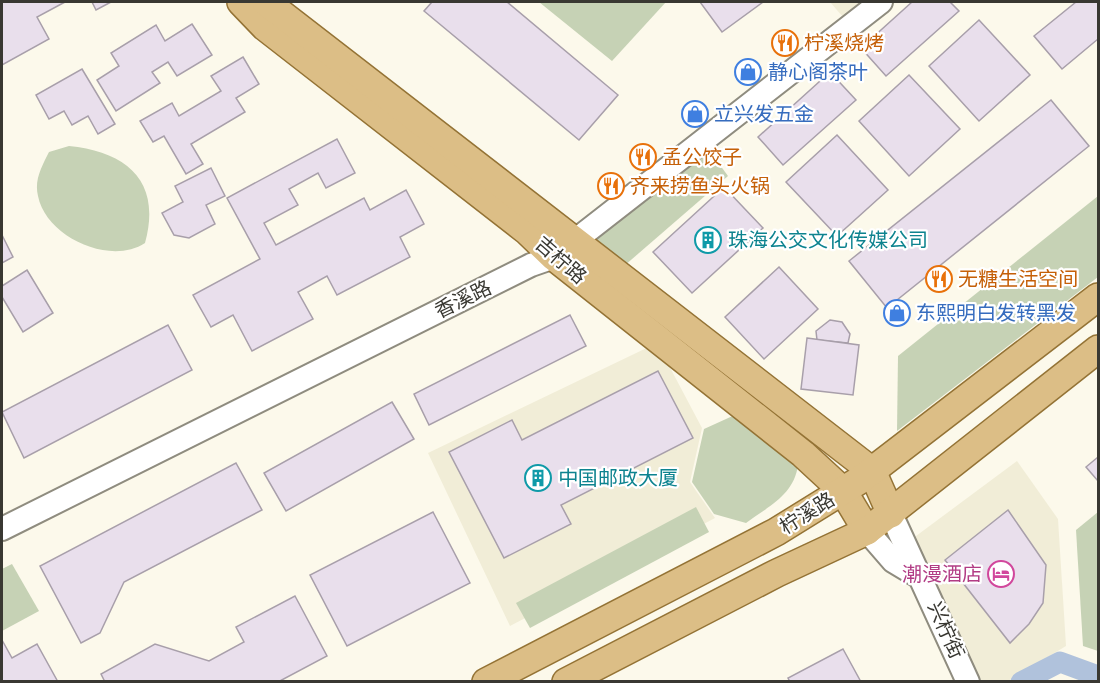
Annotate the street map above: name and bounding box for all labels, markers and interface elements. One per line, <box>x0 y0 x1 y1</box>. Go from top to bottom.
restaurant icon: 柠溪烧烤 <box>770 28 800 58</box>
place label: 柠溪烧烤 <box>804 31 884 55</box>
shop icon: 静心阁茶叶 <box>733 57 763 87</box>
place label: 静心阁茶叶 <box>768 60 868 84</box>
shop icon: 立兴发五金 <box>680 99 710 129</box>
place label: 立兴发五金 <box>714 102 814 126</box>
restaurant icon: 孟公饺子 <box>628 142 658 172</box>
place label: 孟公饺子 <box>662 145 742 169</box>
restaurant icon: 齐来捞鱼头火锅 <box>596 171 626 201</box>
place label: 齐来捞鱼头火锅 <box>630 174 770 198</box>
building icon: 珠海公交文化传媒公司 <box>693 225 723 255</box>
place label: 珠海公交文化传媒公司 <box>728 228 928 252</box>
street label: 吉柠路 <box>530 231 592 289</box>
restaurant icon: 无糖生活空间 <box>924 264 954 294</box>
place label: 无糖生活空间 <box>958 267 1078 291</box>
street label: 香溪路 <box>431 275 495 323</box>
shop icon: 东熙明白发转黑发 <box>882 298 912 328</box>
place label: 东熙明白发转黑发 <box>916 301 1076 325</box>
building icon: 中国邮政大厦 <box>523 463 553 493</box>
place label: 中国邮政大厦 <box>558 466 678 490</box>
street label: 柠溪路 <box>775 487 839 539</box>
hotel icon: 潮漫酒店 <box>986 559 1016 589</box>
place label: 潮漫酒店 <box>902 562 982 586</box>
street label: 兴柠街 <box>923 598 969 662</box>

